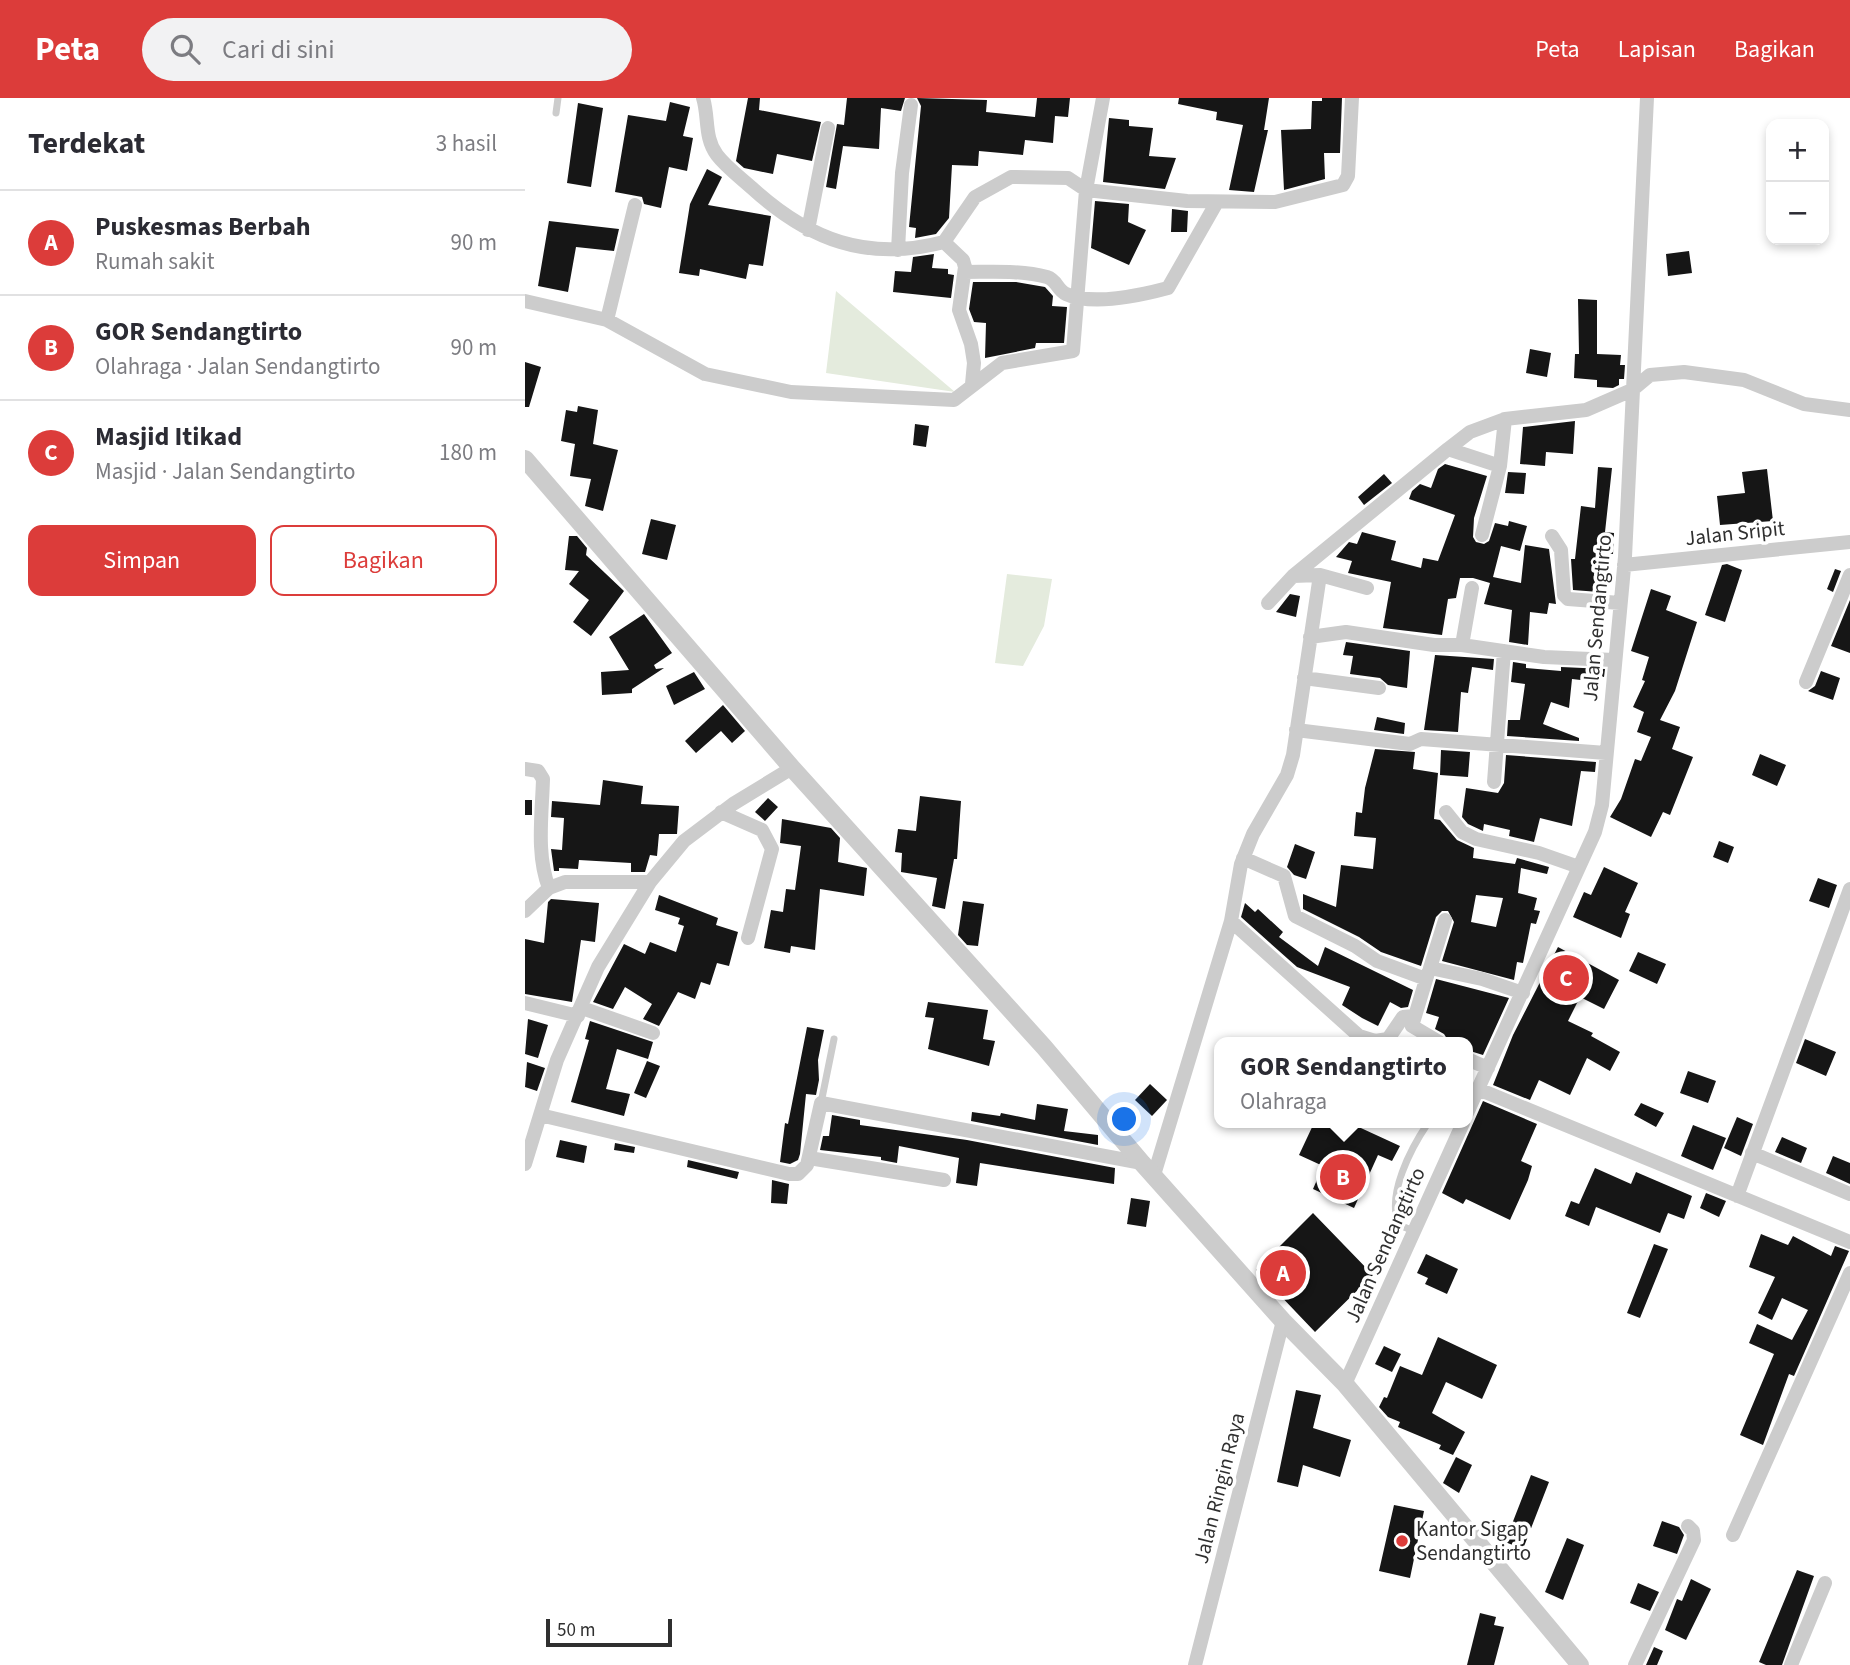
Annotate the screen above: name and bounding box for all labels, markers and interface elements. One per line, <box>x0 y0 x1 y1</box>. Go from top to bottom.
search box <box>142 18 632 81</box>
text: Peta <box>35 26 100 73</box>
icon: search <box>166 30 204 68</box>
text: Cari di sini <box>222 31 335 68</box>
text: Peta <box>1535 32 1580 67</box>
text: Lapisan <box>1618 32 1696 67</box>
text: Bagikan <box>1734 32 1815 67</box>
map controls <box>1766 119 1829 245</box>
button: + <box>1766 119 1829 182</box>
text: Terdekat <box>28 122 145 165</box>
text: 3 hasil <box>436 127 497 160</box>
button: − <box>1766 182 1829 245</box>
text: Puskesmas Berbah <box>95 208 311 245</box>
text: A <box>44 226 58 259</box>
text: 90 m <box>450 226 497 259</box>
text: Rumah sakit <box>95 245 214 278</box>
text: GOR Sendangtirto <box>95 313 302 350</box>
text: B <box>44 331 58 364</box>
text: 90 m <box>450 331 497 364</box>
text: Olahraga · Jalan Sendangtirto <box>95 350 380 383</box>
text: Masjid Itikad <box>95 418 242 455</box>
text: C <box>44 436 58 469</box>
text: 180 m <box>439 436 497 469</box>
text: Masjid · Jalan Sendangtirto <box>95 455 355 488</box>
street label: Jalan Sripit <box>1684 513 1786 553</box>
button: Simpan <box>28 525 256 596</box>
button: Bagikan <box>270 525 497 596</box>
street label: Jalan Sendangtirto <box>1575 533 1619 703</box>
pin: C <box>1543 952 1589 1004</box>
popup <box>1214 1037 1473 1128</box>
text: GOR Sendangtirto <box>1240 1048 1447 1085</box>
text: Olahraga <box>1240 1085 1327 1118</box>
your location <box>1107 1102 1141 1136</box>
pin: B <box>1320 1151 1366 1203</box>
street label: Jalan Sendangtirto <box>1337 1162 1433 1328</box>
pin: A <box>1260 1247 1306 1299</box>
street label: Jalan Ringin Raya <box>1186 1409 1252 1567</box>
place label: Kantor Sigap Sendangtirto <box>1416 1514 1531 1568</box>
marker: Kantor Sigap Sendangtirto <box>1394 1533 1410 1549</box>
scale bar <box>546 1616 672 1648</box>
text: 50 m <box>557 1617 595 1644</box>

